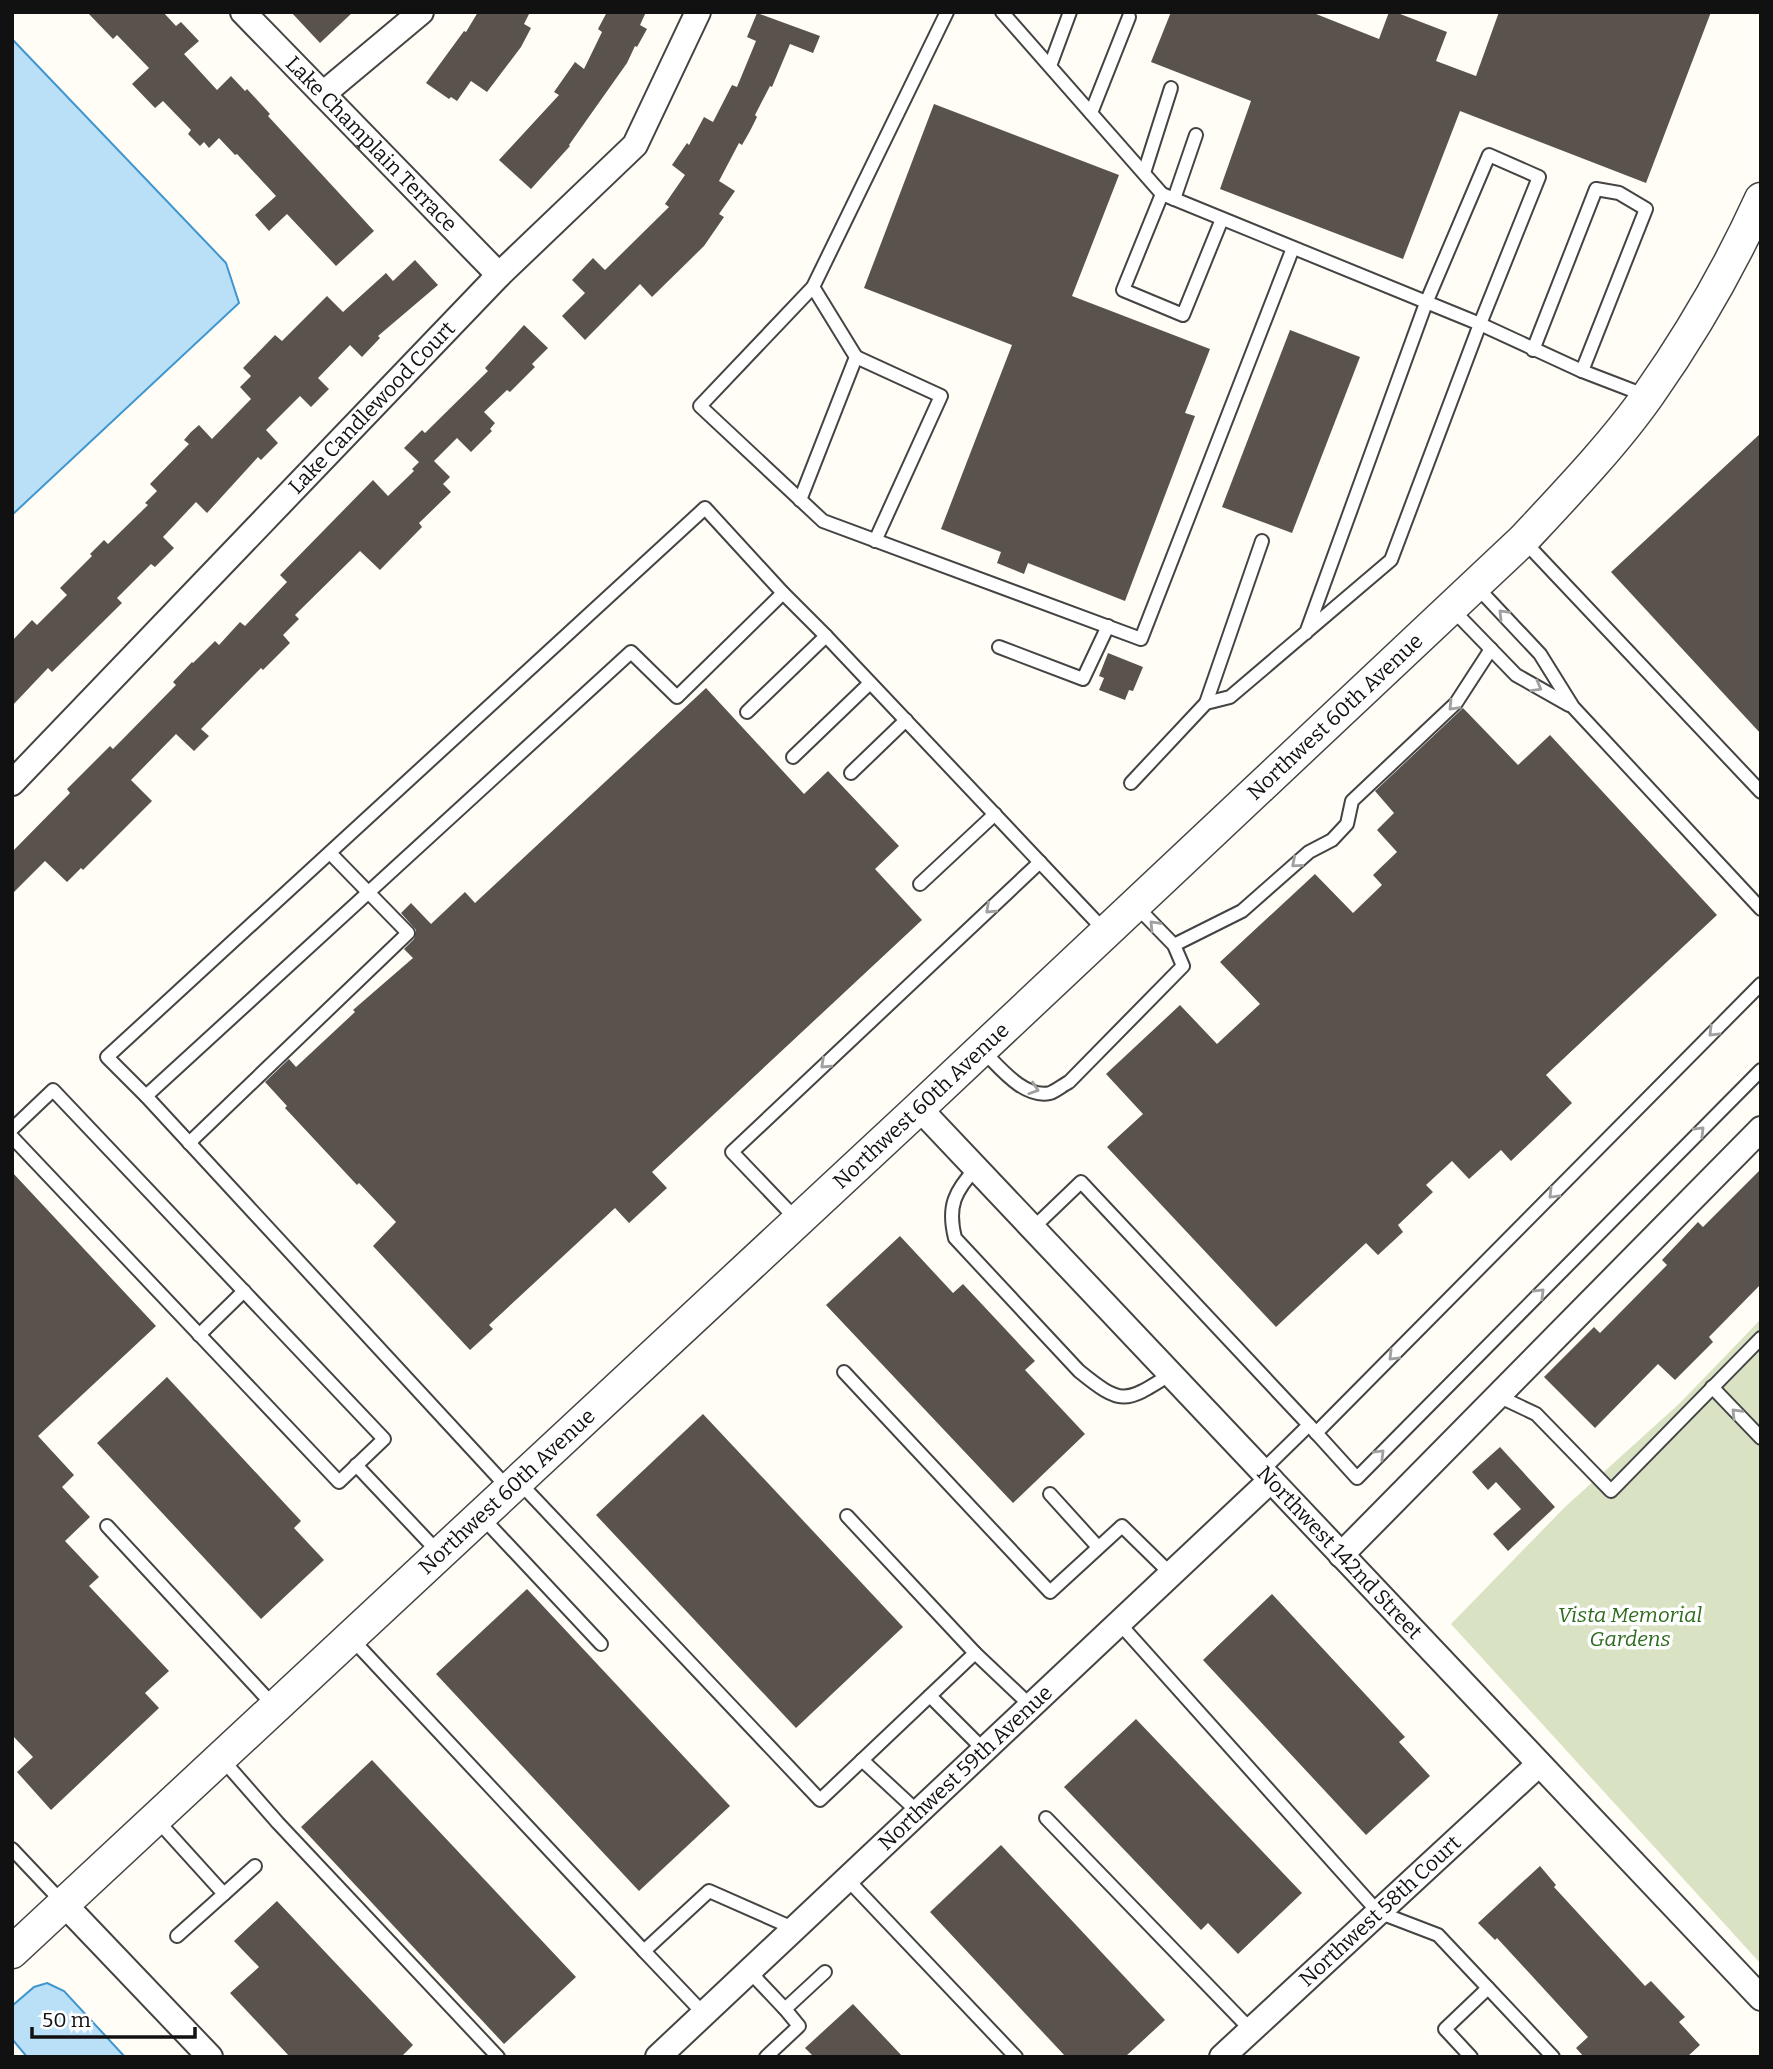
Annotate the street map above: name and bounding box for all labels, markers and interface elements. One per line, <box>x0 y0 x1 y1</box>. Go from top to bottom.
street label: Lake Champlain Terrace <box>280 51 462 237</box>
street label: Lake Candlewood Court <box>283 316 461 499</box>
one-way arrow <box>1498 609 1511 622</box>
street label: Northwest 60th Avenue <box>1242 628 1428 806</box>
one-way arrow <box>1530 679 1542 692</box>
one-way arrow <box>1449 698 1461 711</box>
one-way arrow <box>1291 855 1304 867</box>
one-way arrow <box>985 900 998 913</box>
one-way arrow <box>1150 920 1163 933</box>
street label: Northwest 60th Avenue <box>828 1017 1015 1194</box>
one-way arrow <box>1708 1024 1721 1037</box>
one-way arrow <box>820 1056 833 1069</box>
one-way arrow <box>1027 1081 1040 1096</box>
one-way arrow <box>1692 1127 1705 1140</box>
one-way arrow <box>1548 1186 1561 1199</box>
one-way arrow <box>1531 1288 1544 1301</box>
one-way arrow <box>1388 1348 1401 1361</box>
street label: Northwest 60th Avenue <box>413 1403 601 1580</box>
one-way arrow <box>1732 1408 1745 1421</box>
one-way arrow <box>1371 1450 1384 1463</box>
street label: Northwest 142nd Street <box>1251 1460 1428 1645</box>
park label: Vista Memorial Gardens <box>1558 1602 1702 1652</box>
street label: Northwest 59th Avenue <box>873 1680 1058 1856</box>
street label: Northwest 58th Court <box>1294 1830 1466 1992</box>
scale bar <box>32 1996 194 2040</box>
text: 50 m <box>42 2007 91 2033</box>

